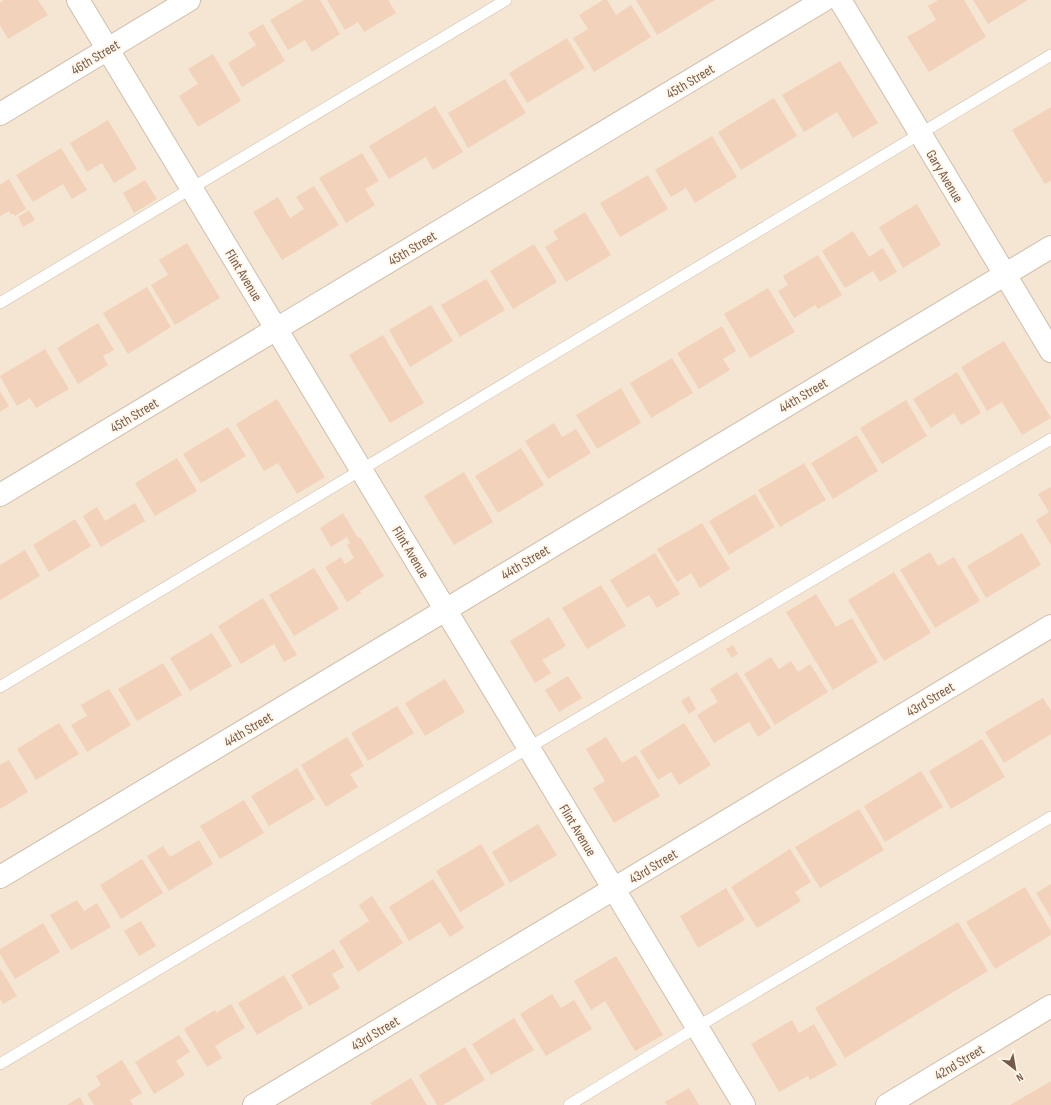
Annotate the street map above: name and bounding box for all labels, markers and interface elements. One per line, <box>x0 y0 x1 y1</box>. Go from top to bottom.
street label: 46th Street <box>68 36 123 79</box>
street label: 45th Street <box>663 60 718 103</box>
street label: Gary Avenue <box>922 147 967 206</box>
street label: 45th Street <box>385 227 440 270</box>
street label: Flint Avenue <box>221 246 266 304</box>
street label: 44th Street <box>776 374 831 417</box>
street label: 45th Street <box>107 394 162 437</box>
street label: Flint Avenue <box>388 523 433 581</box>
street label: 44th Street <box>498 541 553 584</box>
street label: 43rd Street <box>903 678 957 720</box>
street label: 44th Street <box>221 708 276 751</box>
street label: Flint Avenue <box>555 801 600 859</box>
street label: 43rd Street <box>626 845 680 887</box>
street label: 43rd Street <box>348 1012 402 1054</box>
street label: 42nd Street <box>931 1041 987 1084</box>
north arrow <box>995 1049 1035 1089</box>
text: N <box>1014 1070 1026 1084</box>

